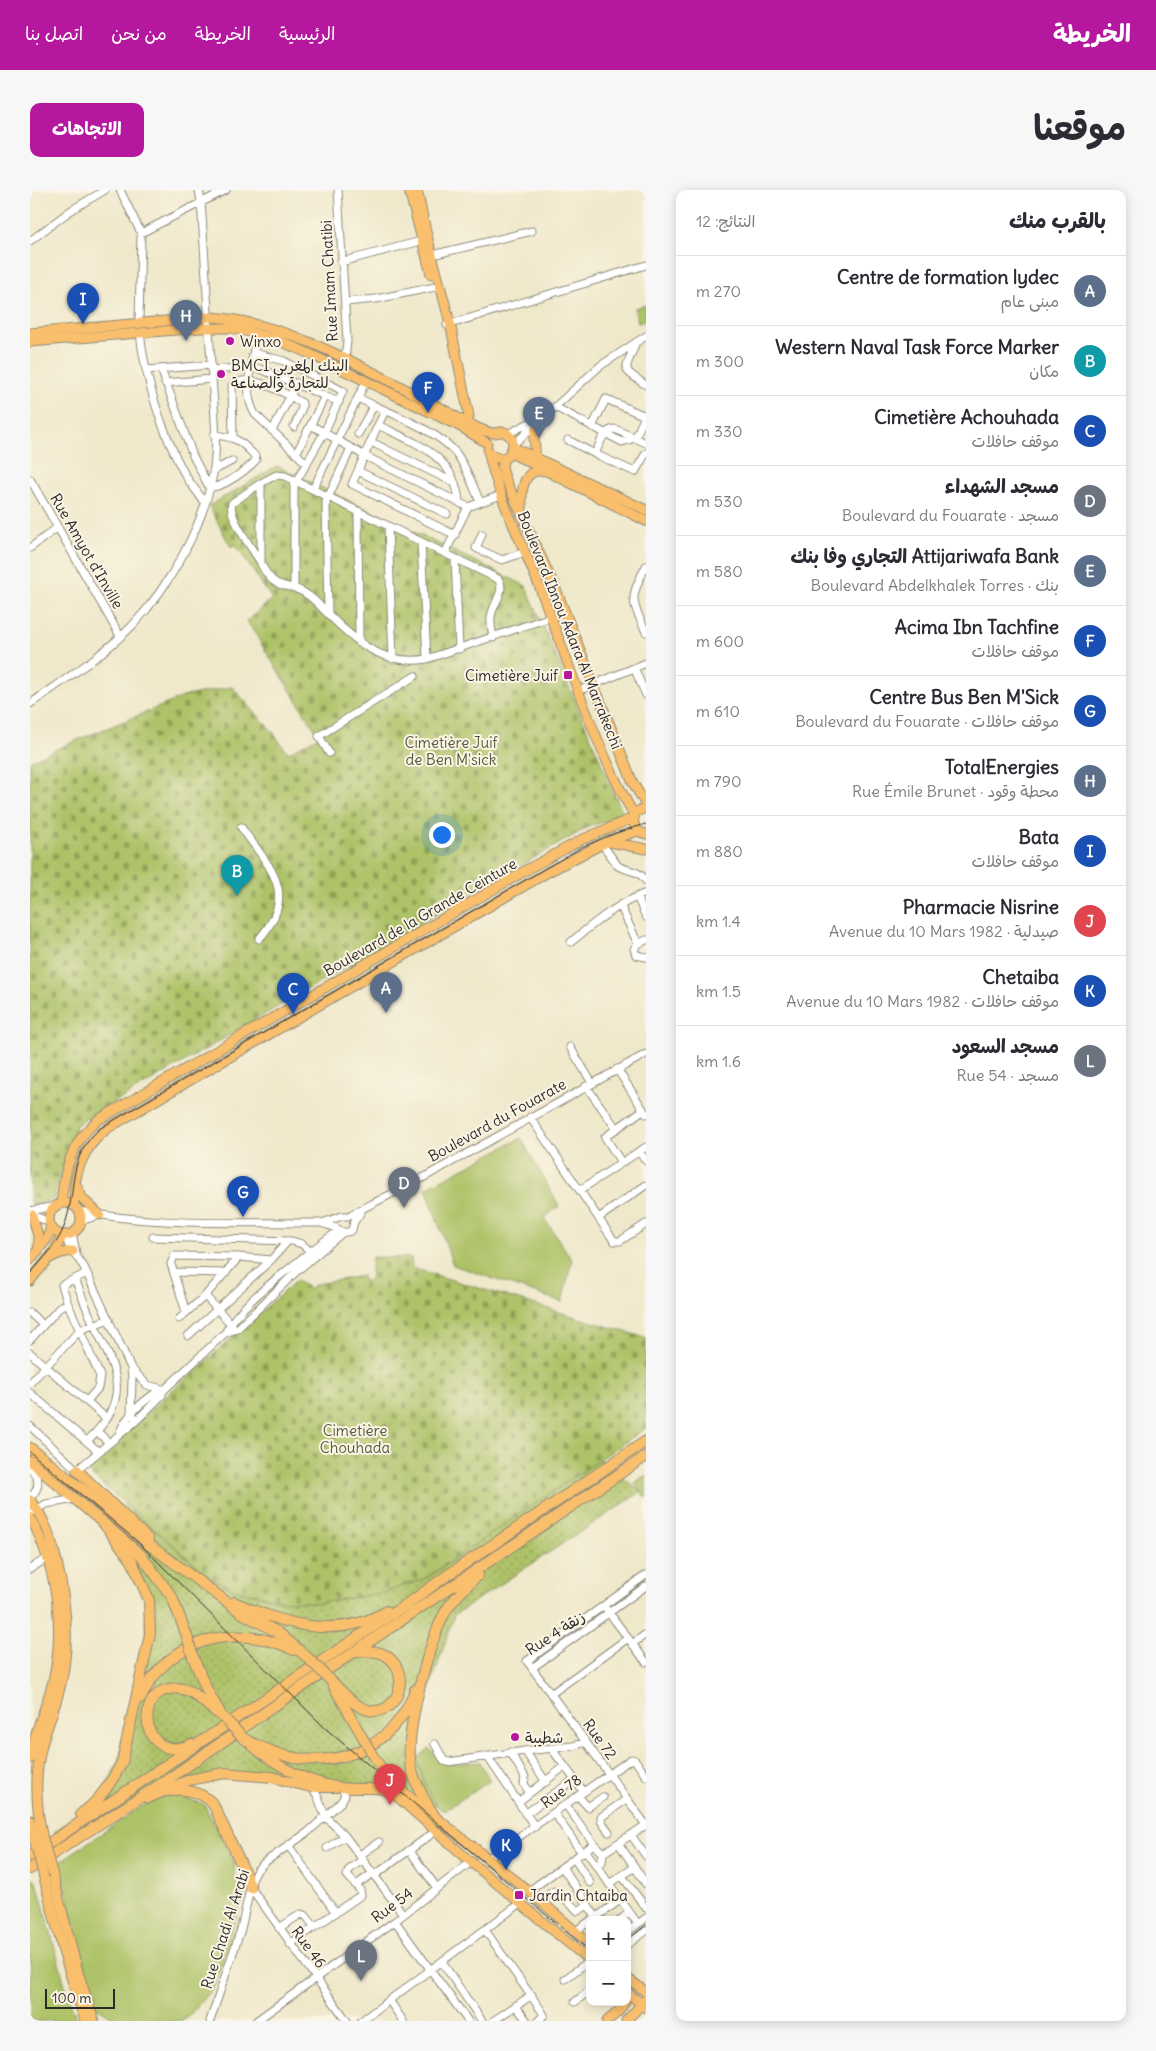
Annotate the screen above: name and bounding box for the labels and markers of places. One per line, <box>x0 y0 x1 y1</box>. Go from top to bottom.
pin: I <box>67 283 99 324</box>
pin: H <box>170 300 202 341</box>
place label: Winxo <box>240 332 281 351</box>
marker: Winxo <box>224 335 236 347</box>
place label: BMCI البنك المغربي للتجارة والصناعة <box>231 356 348 393</box>
marker: BMCI البنك المغربي للتجارة والصناعة <box>215 368 227 380</box>
pin: F <box>412 372 444 413</box>
pin: E <box>523 397 555 438</box>
place label: Cimetière Juif <box>465 666 559 685</box>
marker: Cimetière Juif <box>562 669 574 681</box>
pin: B <box>221 855 253 896</box>
pin: A <box>370 972 402 1013</box>
pin: C <box>277 973 309 1014</box>
pin: D <box>388 1167 420 1208</box>
pin: G <box>227 1176 259 1217</box>
place label: شطيبة <box>525 1728 563 1747</box>
marker: شطيبة <box>509 1731 521 1743</box>
pin: J <box>374 1764 406 1805</box>
pin: K <box>490 1829 522 1870</box>
place label: Jardin Chtaiba <box>529 1886 628 1905</box>
marker: Jardin Chtaiba <box>513 1889 525 1901</box>
pin: L <box>345 1940 377 1981</box>

